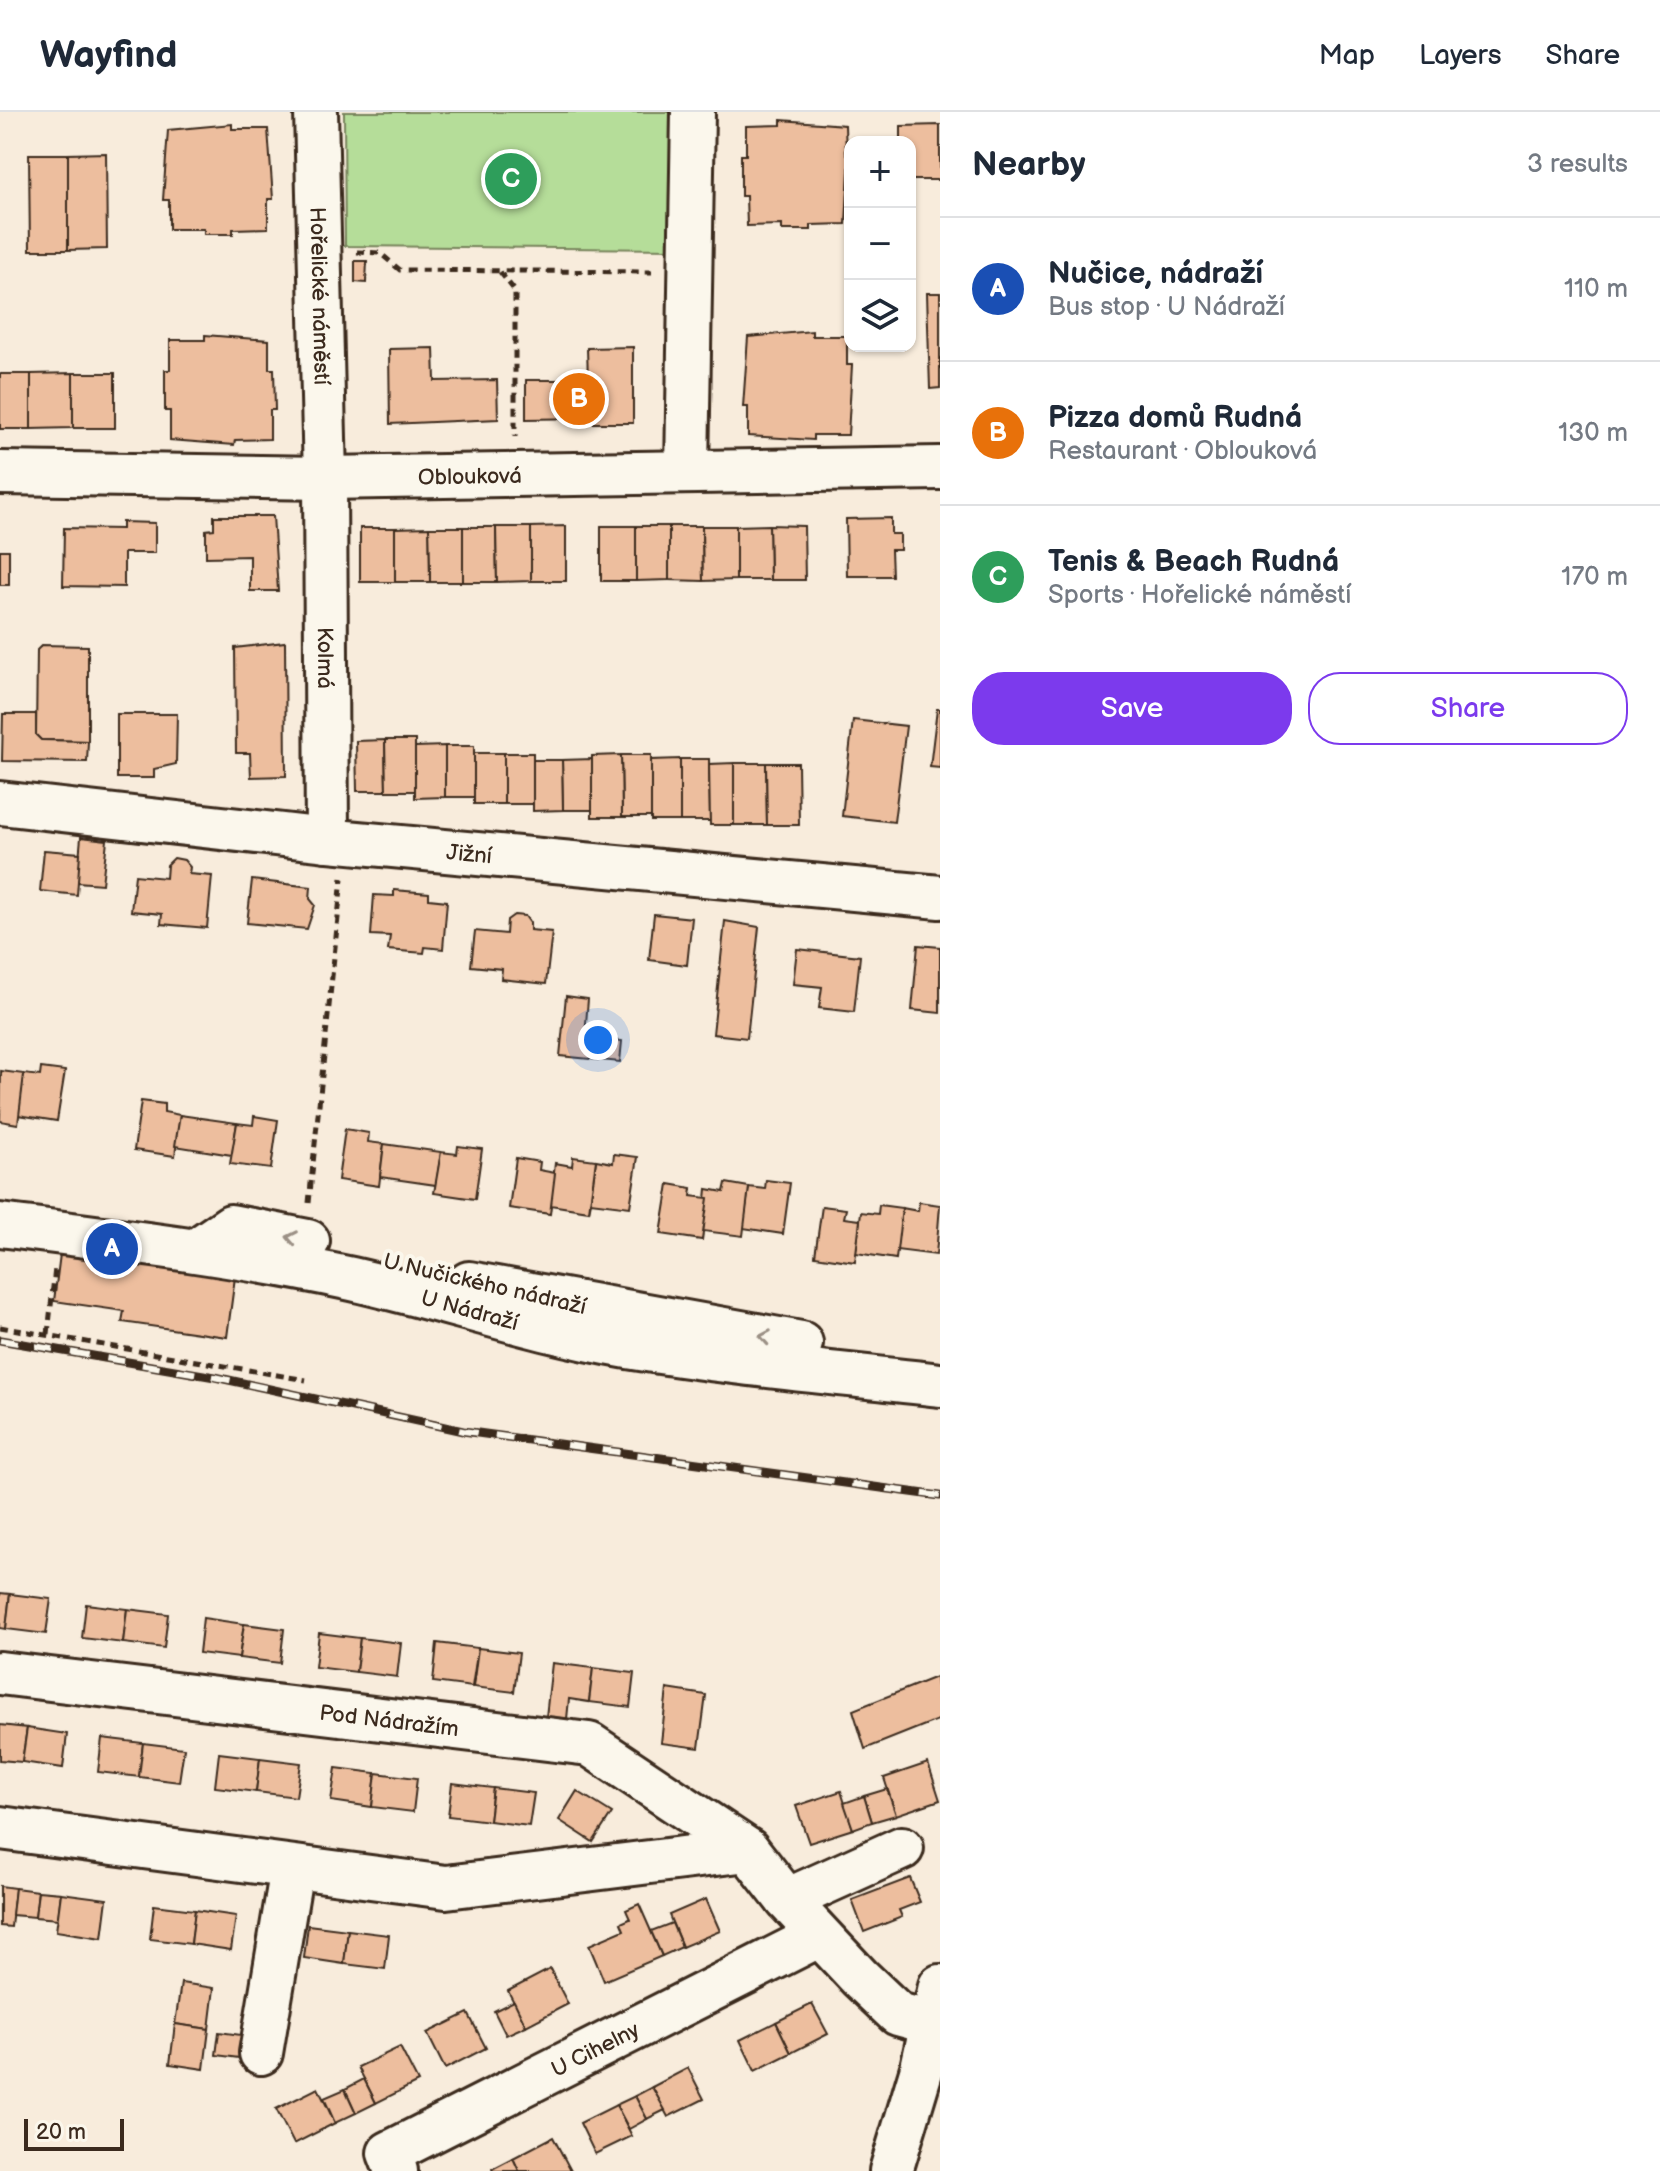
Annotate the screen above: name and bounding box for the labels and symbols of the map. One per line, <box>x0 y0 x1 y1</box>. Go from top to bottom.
pin: C <box>485 149 537 209</box>
street label: Hořelické náměstí <box>303 206 335 386</box>
pin: B <box>553 369 605 429</box>
street label: Oblouková <box>418 463 522 491</box>
street label: Kolmá <box>311 627 338 689</box>
street label: Jižní <box>445 839 494 870</box>
your location <box>578 1020 618 1060</box>
pin: A <box>86 1219 138 1279</box>
one-way arrow <box>285 1230 298 1247</box>
street label: U Nučického nádraží <box>381 1248 589 1321</box>
street label: U Nádraží <box>418 1285 522 1337</box>
one-way arrow <box>758 1330 772 1347</box>
street label: Pod Nádražím <box>318 1700 460 1743</box>
street label: U Cihelny <box>547 2017 644 2084</box>
scale bar <box>24 2115 124 2151</box>

